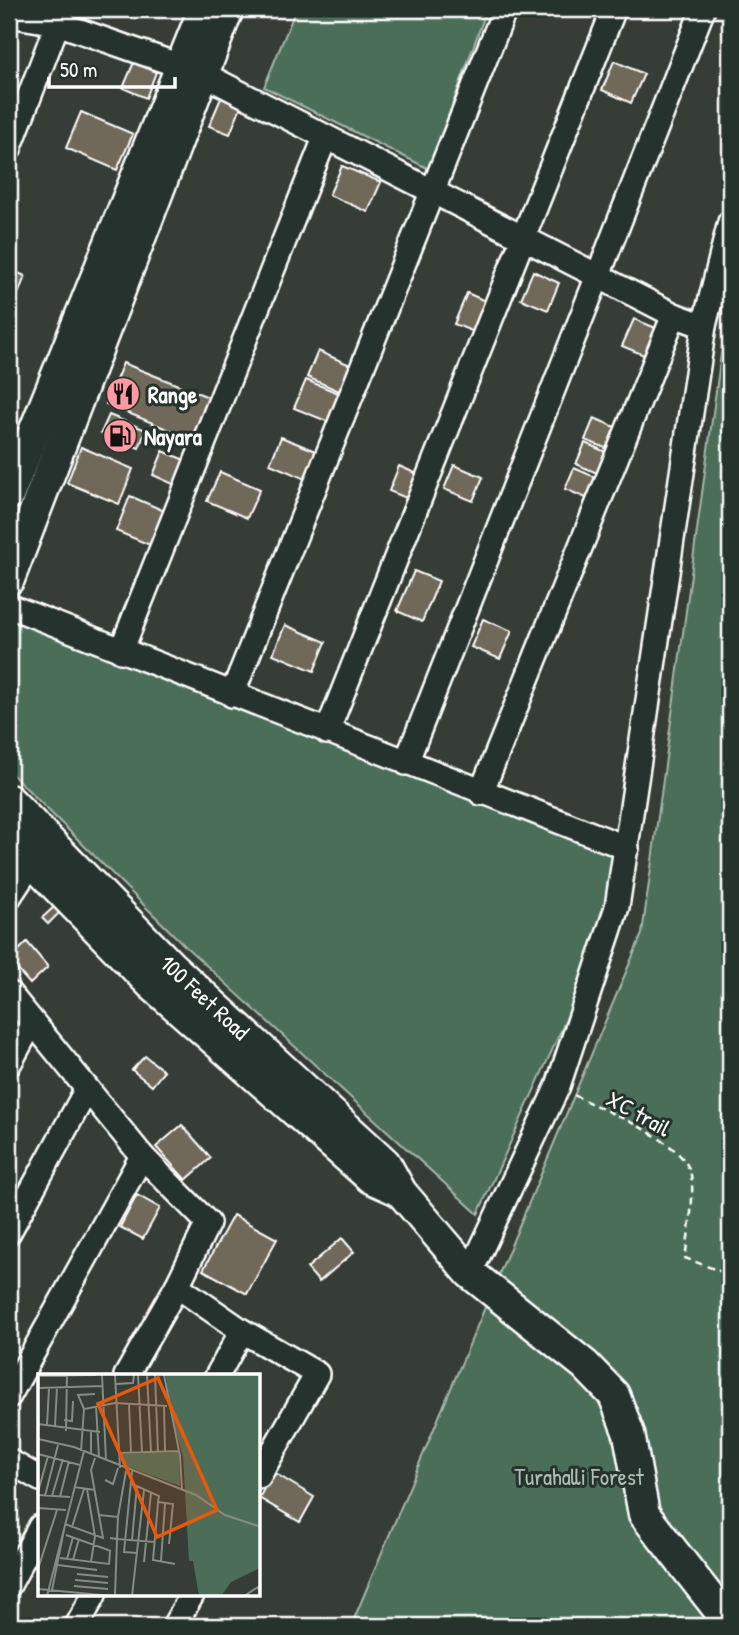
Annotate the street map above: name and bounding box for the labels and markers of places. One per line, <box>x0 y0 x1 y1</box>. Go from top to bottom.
restaurant icon: Range <box>104 375 142 413</box>
place label: Range <box>148 379 198 411</box>
fuel station icon: Nayara <box>101 417 139 455</box>
place label: Nayara <box>144 421 202 453</box>

